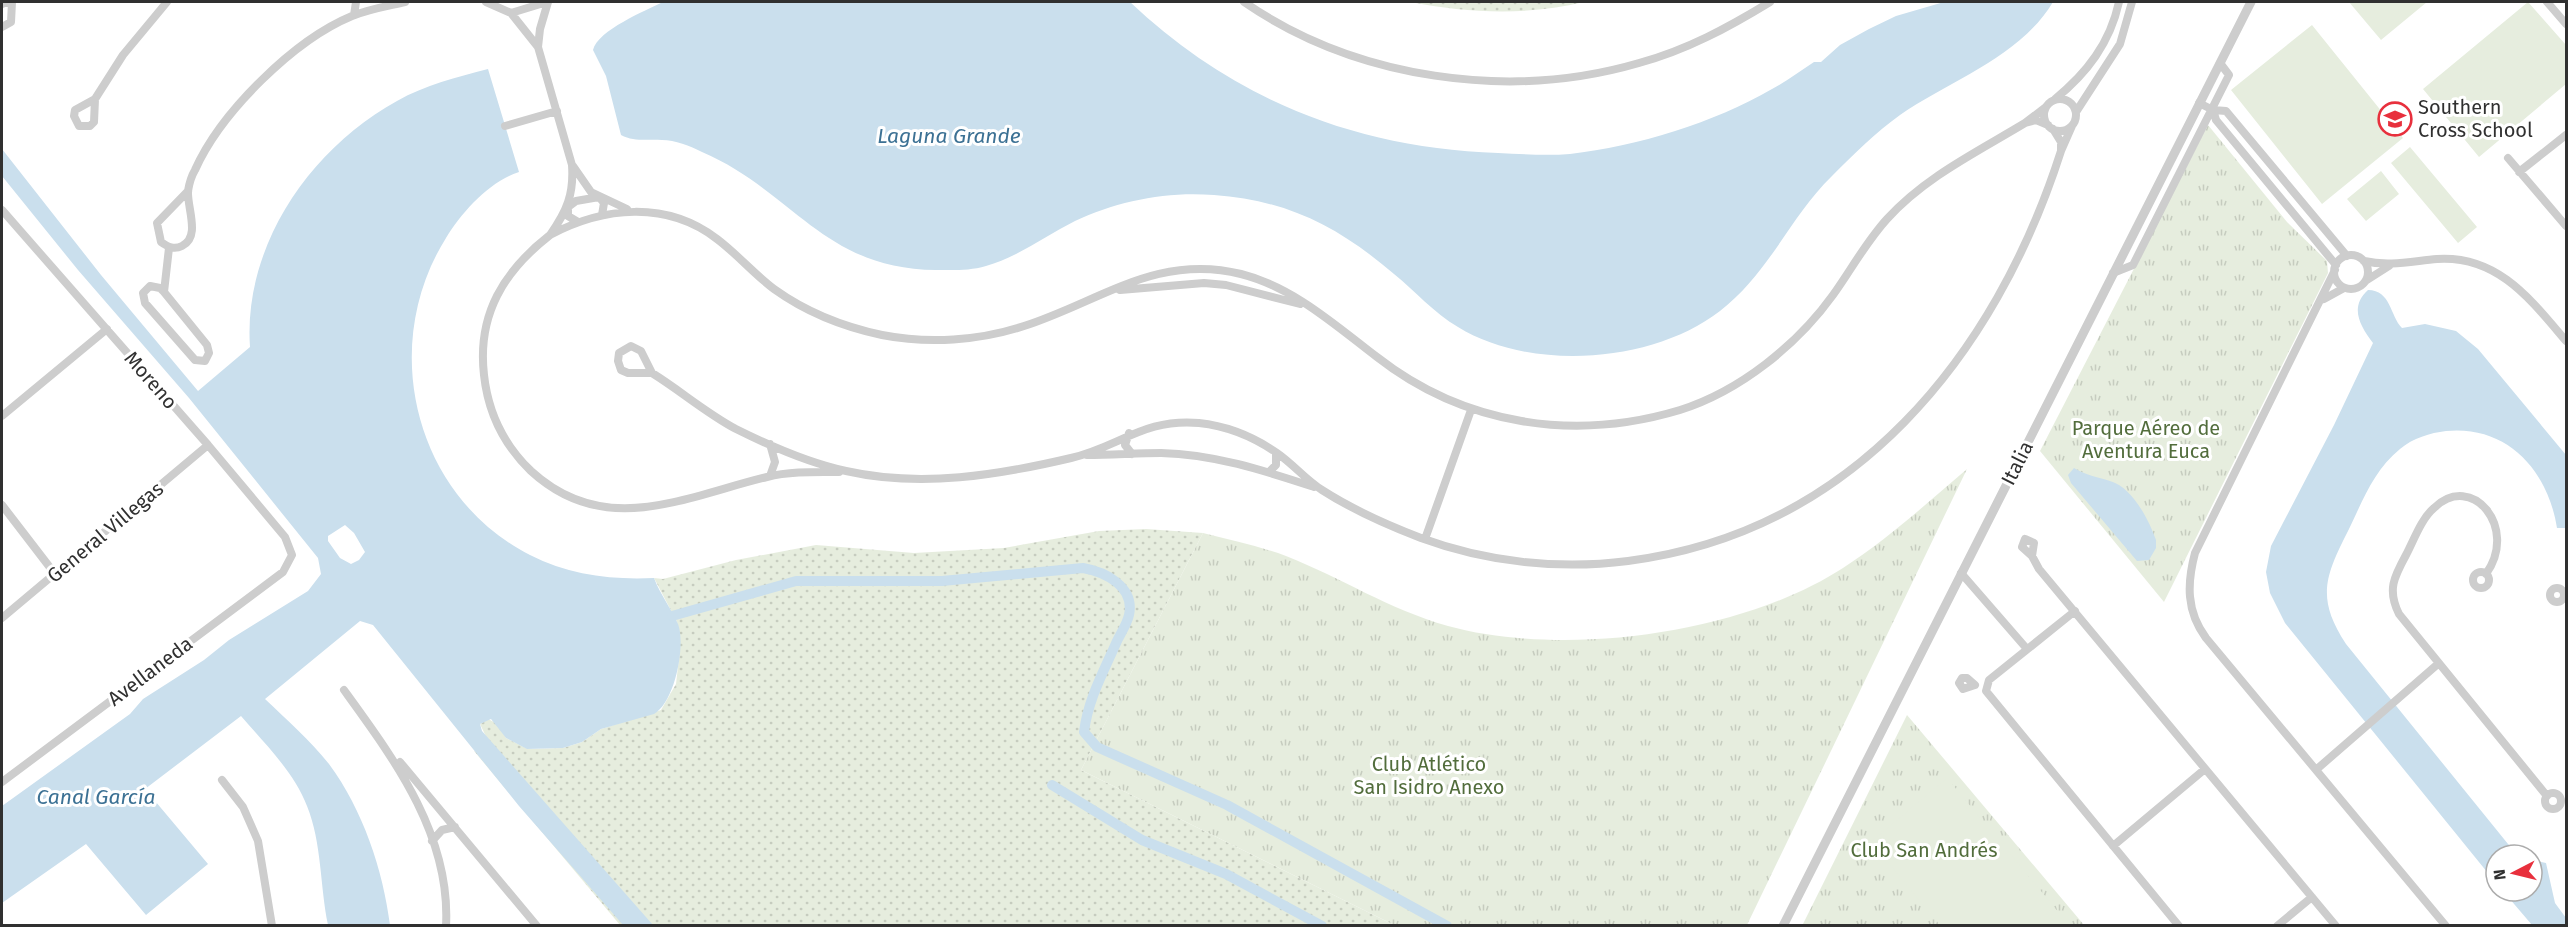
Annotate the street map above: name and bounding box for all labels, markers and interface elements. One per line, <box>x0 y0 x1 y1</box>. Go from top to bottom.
place label: Southern Cross School <box>2418 95 2533 142</box>
school or university icon: Southern Cross School <box>2377 101 2413 137</box>
water label: Laguna Grande <box>877 123 1021 149</box>
street label: Moreno <box>119 346 183 414</box>
park label: Parque Aéreo de Aventura Euca <box>2072 416 2220 463</box>
street label: Italia <box>1996 437 2038 489</box>
street label: General Villegas <box>42 476 168 588</box>
street label: Avellaneda <box>103 631 197 711</box>
park label: Club Atlético San Isidro Anexo <box>1354 752 1504 799</box>
water label: Canal García <box>37 784 155 810</box>
park label: Club San Andrés <box>1851 838 1997 862</box>
north arrow <box>2484 843 2544 903</box>
text: N <box>2490 868 2510 881</box>

